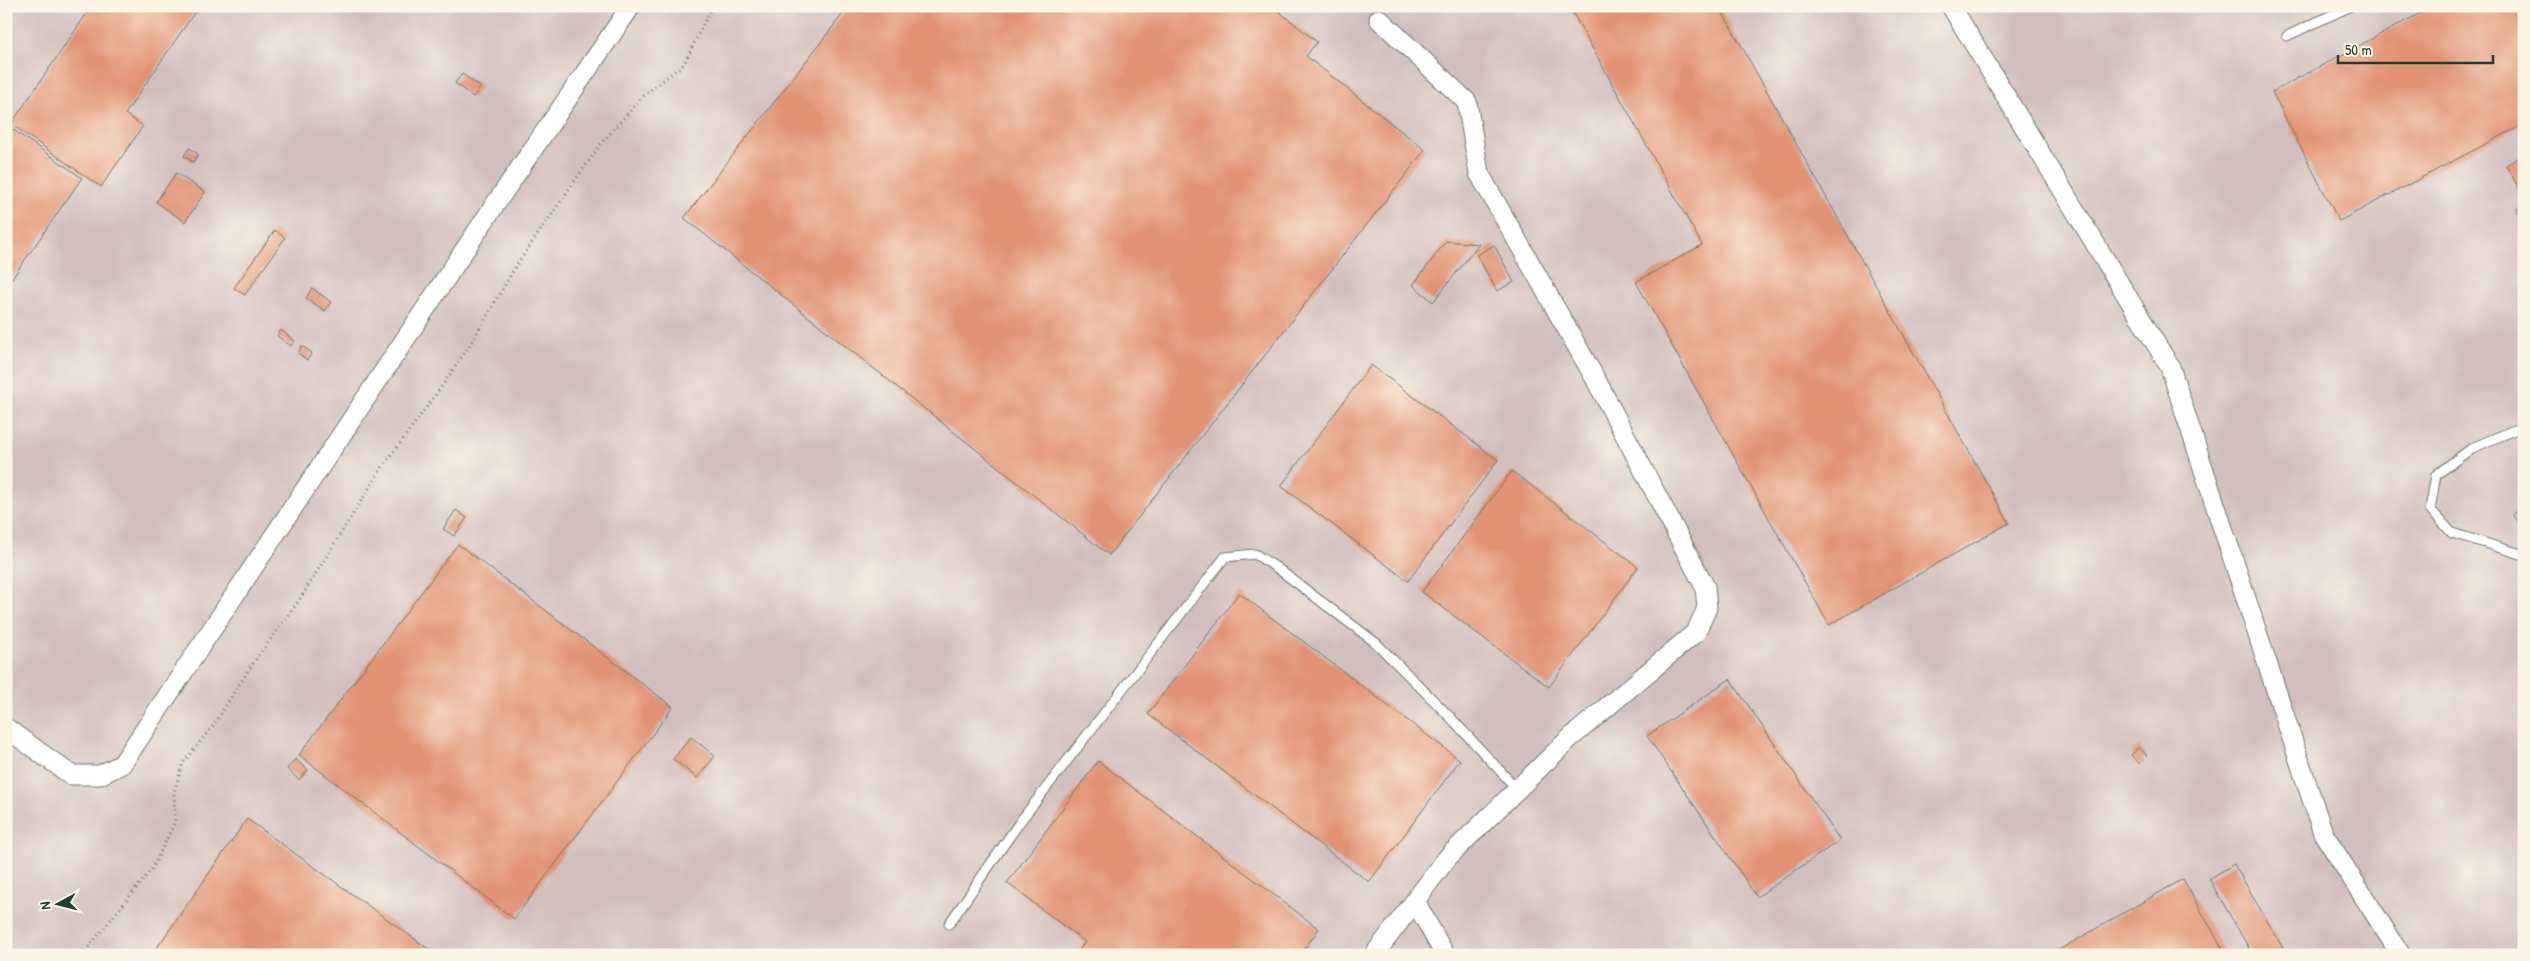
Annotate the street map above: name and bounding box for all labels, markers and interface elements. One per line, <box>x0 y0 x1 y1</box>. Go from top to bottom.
scale bar <box>2338 32 2492 64</box>
text: 50 m <box>2345 39 2372 60</box>
north arrow <box>32 878 82 928</box>
text: N <box>35 900 54 911</box>

